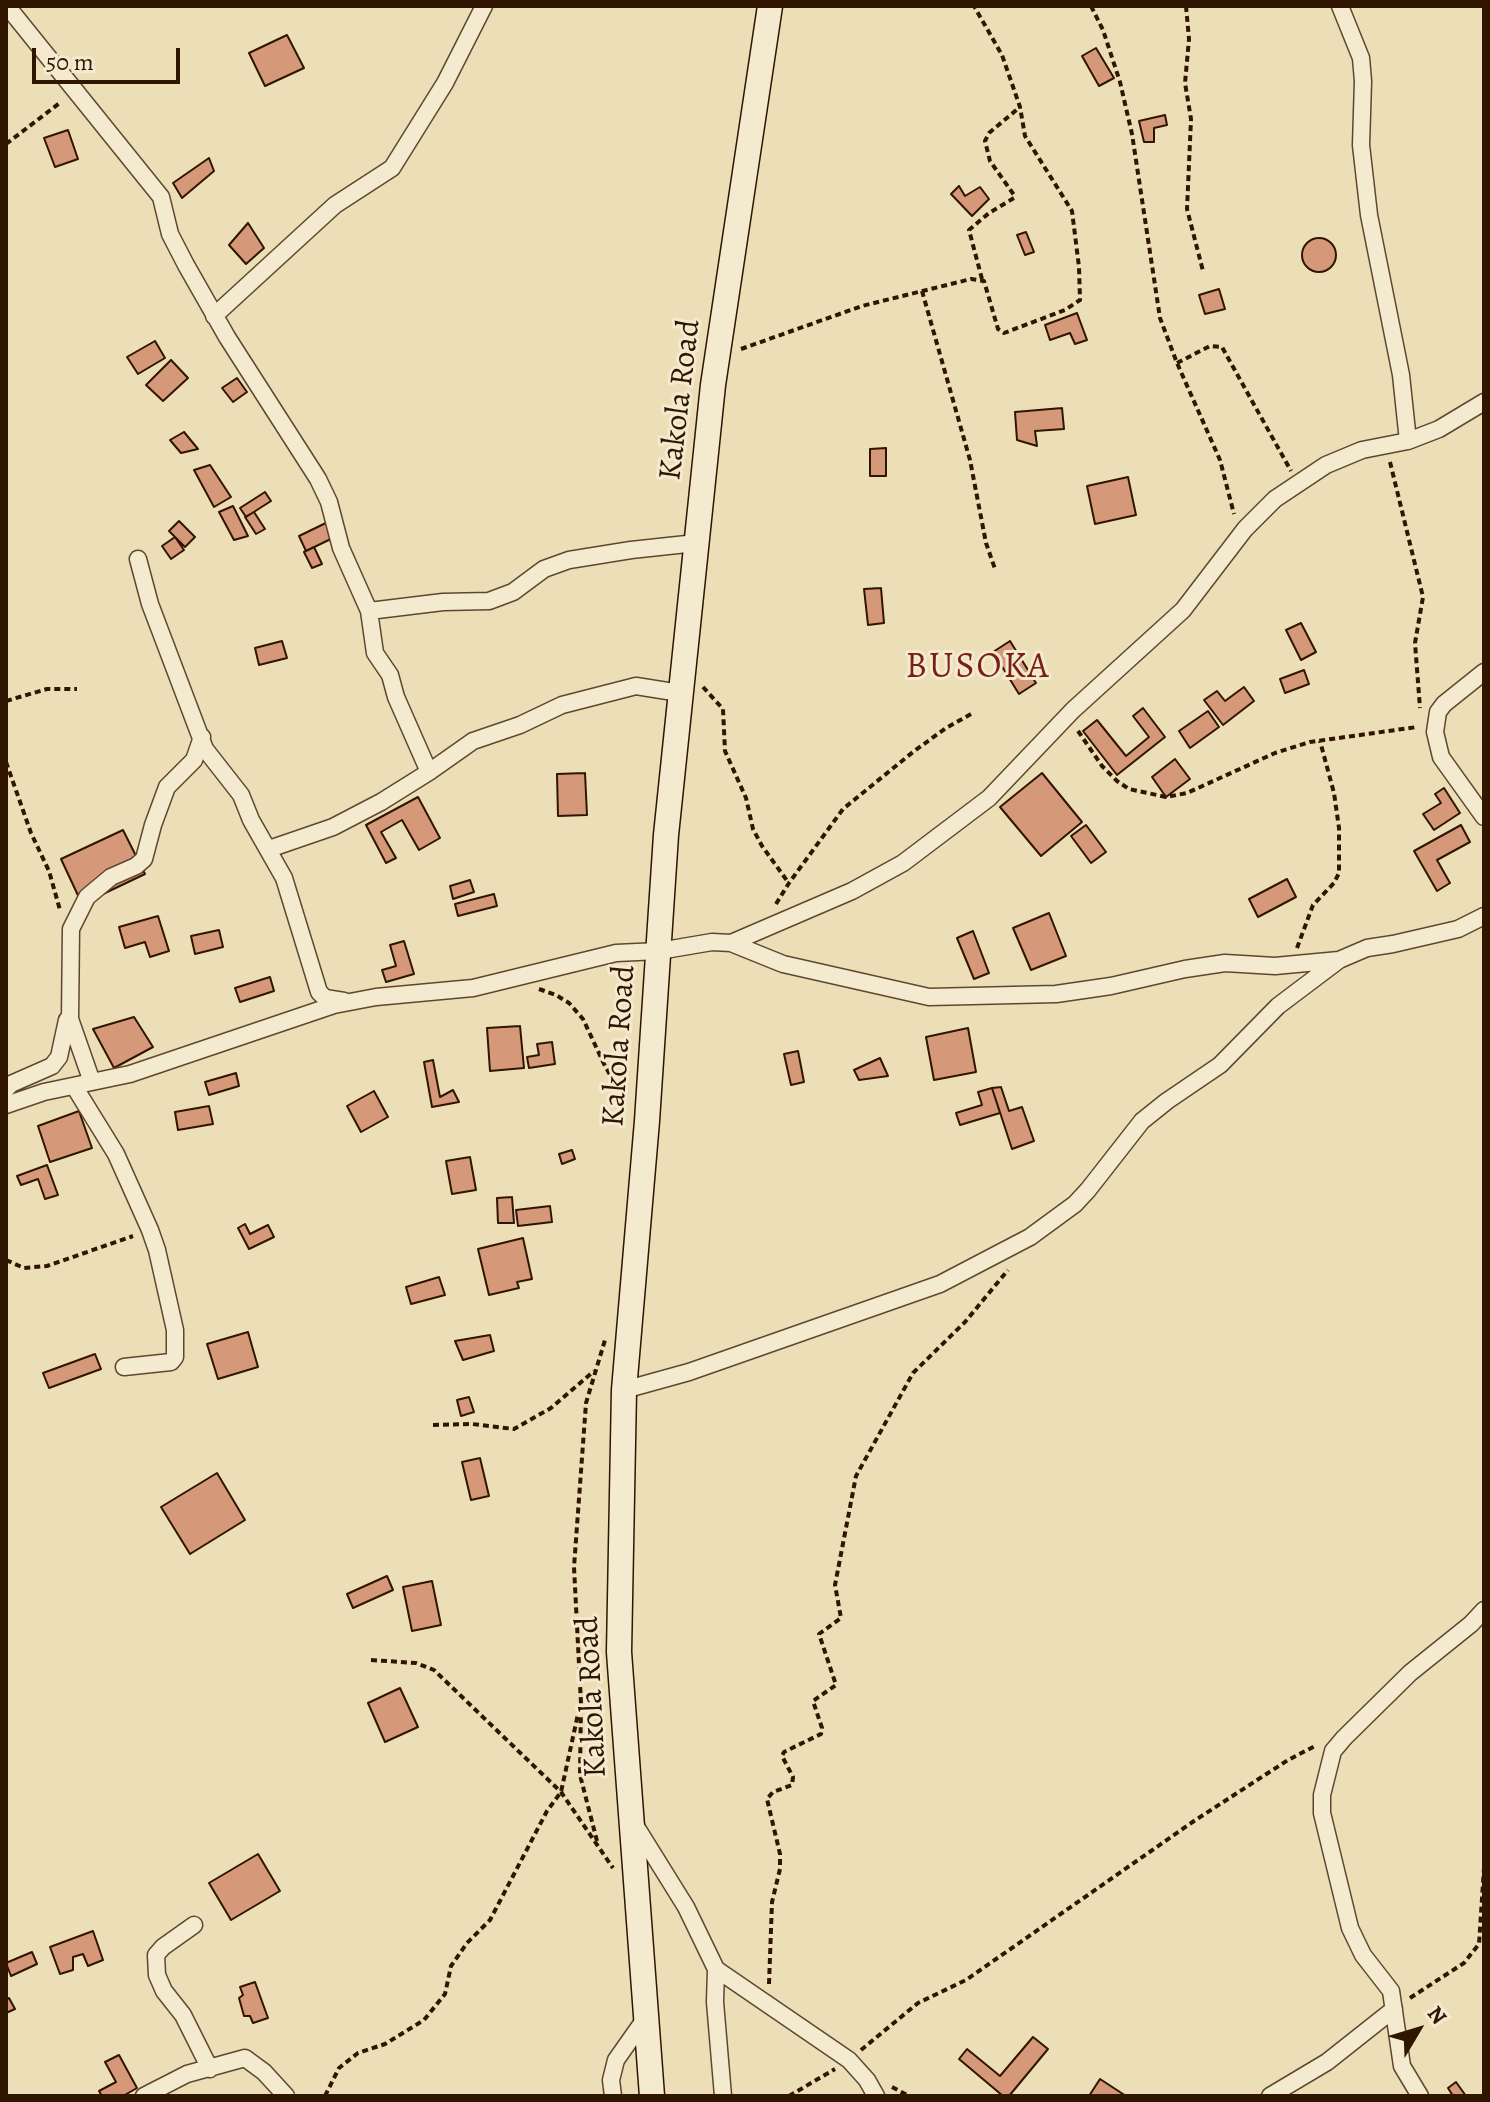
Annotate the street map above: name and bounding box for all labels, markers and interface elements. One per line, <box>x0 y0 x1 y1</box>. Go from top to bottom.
scale bar <box>36 32 184 82</box>
text: 50 m <box>46 46 94 78</box>
street label: Kakola Road <box>652 317 710 483</box>
district label: BUSOKA <box>905 646 1051 690</box>
street label: Kakola Road <box>595 964 645 1128</box>
street label: Kakola Road <box>570 1615 616 1779</box>
north arrow <box>1378 1990 1458 2070</box>
text: N <box>1420 2000 1454 2031</box>

